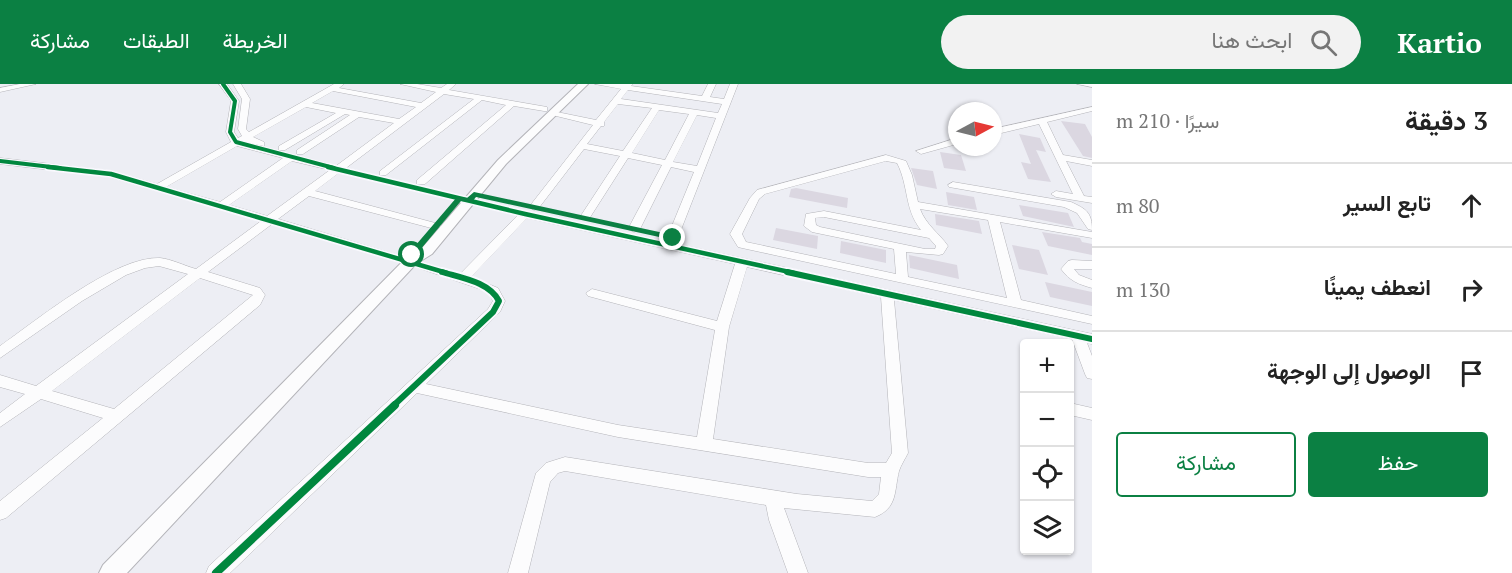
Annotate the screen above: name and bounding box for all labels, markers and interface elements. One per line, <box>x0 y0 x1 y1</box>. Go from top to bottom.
search box <box>941 15 1361 69</box>
text: Kartio <box>1397 24 1482 61</box>
text: ابحث هنا <box>1212 25 1292 54</box>
text: مشاركة <box>30 26 90 54</box>
text: الطبقات <box>123 26 190 54</box>
text: الخريطة <box>223 26 288 54</box>
icon: search <box>1307 26 1340 59</box>
north arrow <box>948 102 1002 156</box>
text: 3 دقيقة <box>1405 103 1488 137</box>
text: سيرًا · 210 m <box>1116 107 1219 134</box>
text: تابع السير <box>1343 188 1431 217</box>
icon: ahead <box>1455 189 1488 222</box>
text: 80 m <box>1116 192 1159 219</box>
route end <box>659 224 685 250</box>
route start <box>398 241 424 267</box>
text: انعطف يمينًا <box>1324 272 1431 301</box>
icon: right <box>1455 273 1488 306</box>
text: 130 m <box>1116 276 1170 303</box>
map controls <box>1020 339 1074 555</box>
button: + <box>1020 339 1074 393</box>
text: الوصول إلى الوجهة <box>1267 356 1431 385</box>
icon: arrive <box>1455 357 1488 390</box>
button: − <box>1020 393 1074 447</box>
button: مشاركة <box>1116 432 1296 497</box>
button: حفظ <box>1308 432 1488 497</box>
button: locate <box>1020 447 1074 501</box>
button: layers <box>1020 501 1074 555</box>

